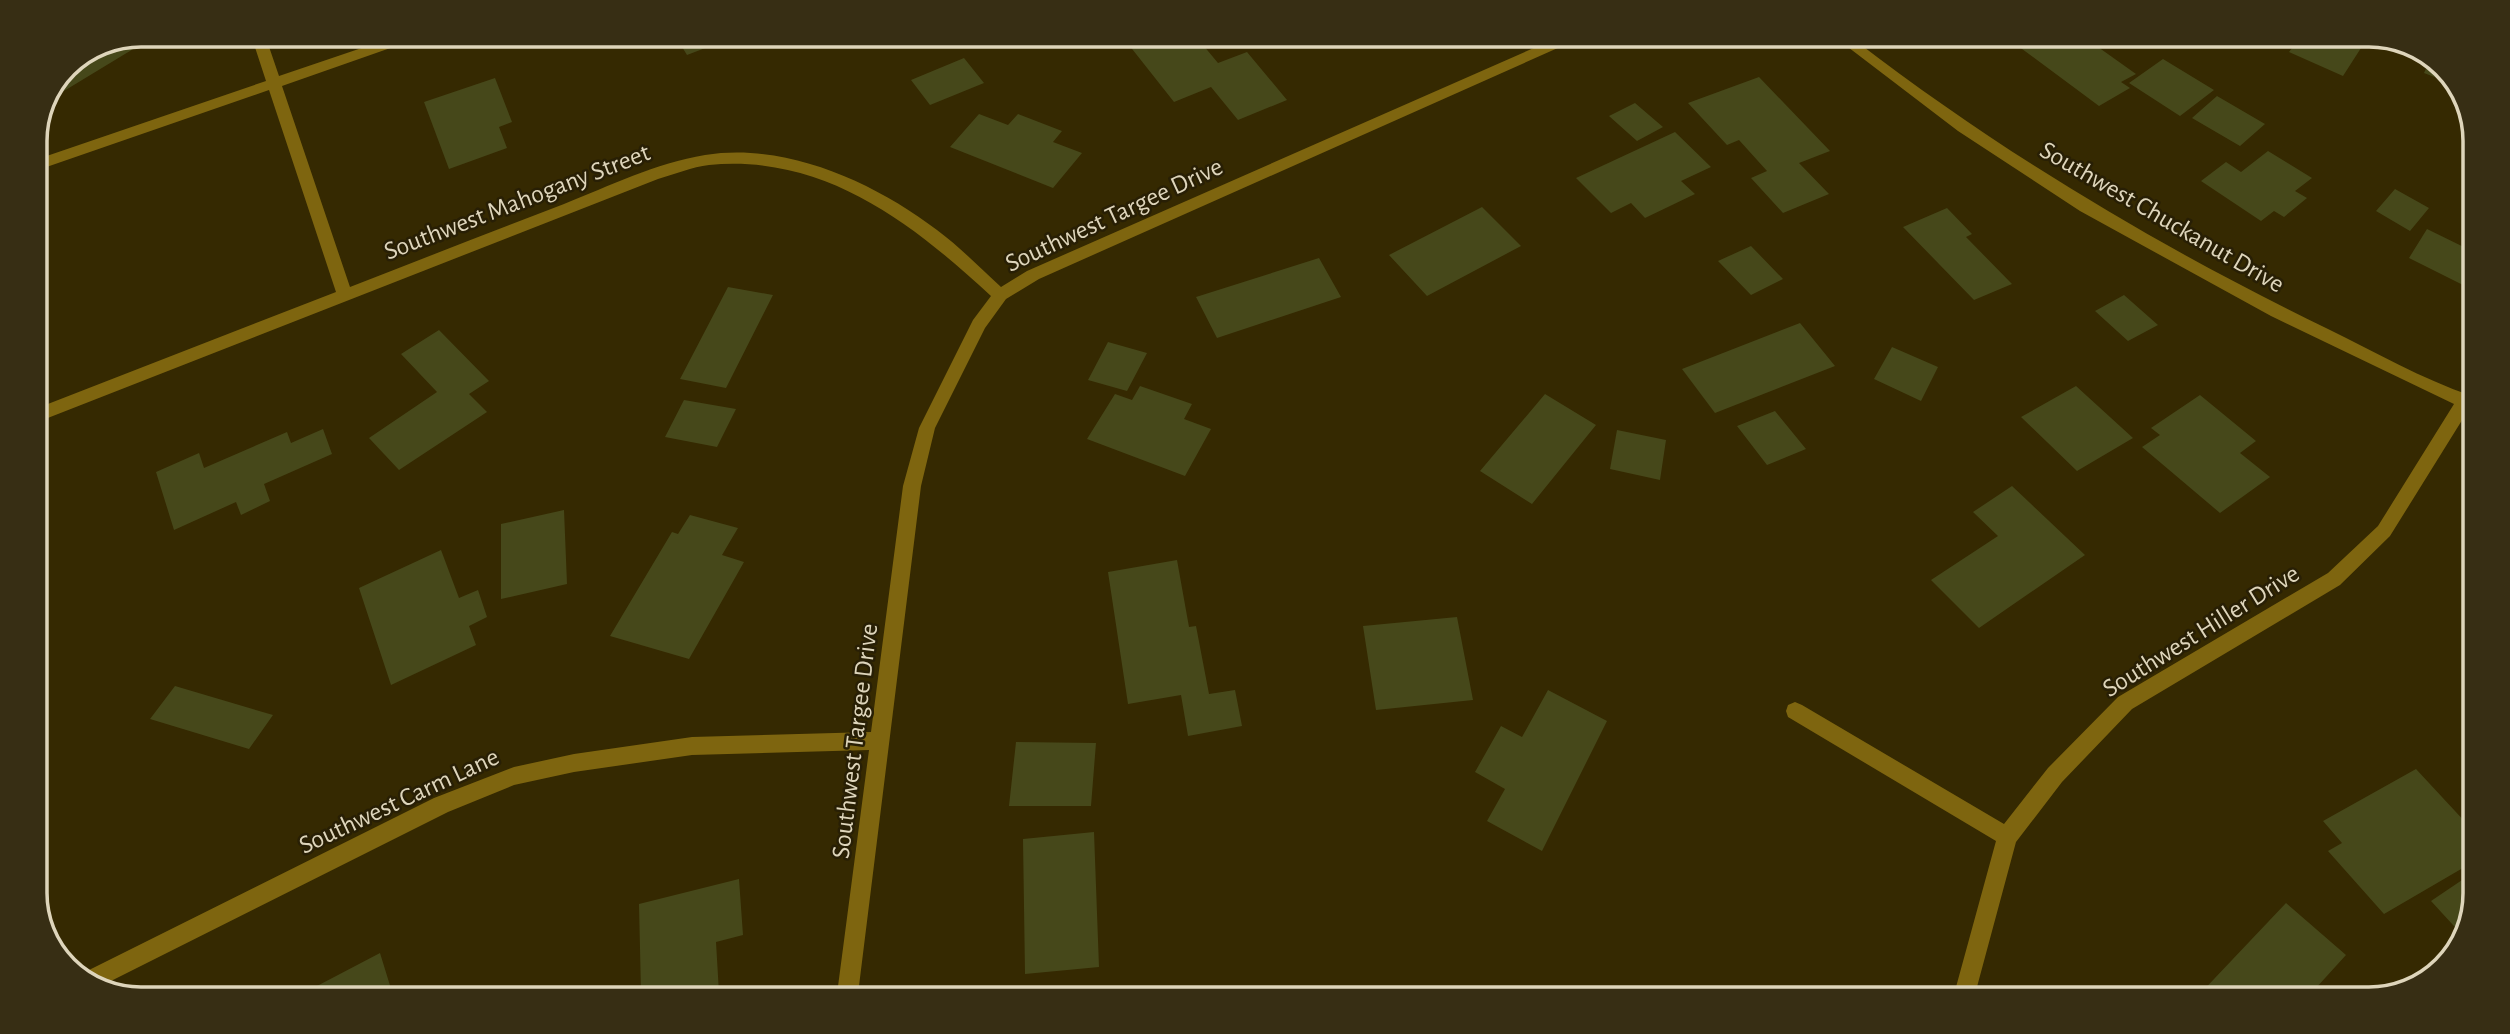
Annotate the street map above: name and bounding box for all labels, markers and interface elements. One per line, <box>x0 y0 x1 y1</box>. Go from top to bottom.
street label: Southwest Chuckanut Drive <box>2035 136 2289 298</box>
street label: Southwest Mahogany Street <box>380 139 654 265</box>
street label: Southwest Targee Drive <box>1001 153 1227 277</box>
street label: Southwest Hiller Drive <box>2098 560 2304 702</box>
street label: Southwest Targee Drive <box>828 622 882 860</box>
street label: Southwest Carm Lane <box>295 743 503 859</box>

